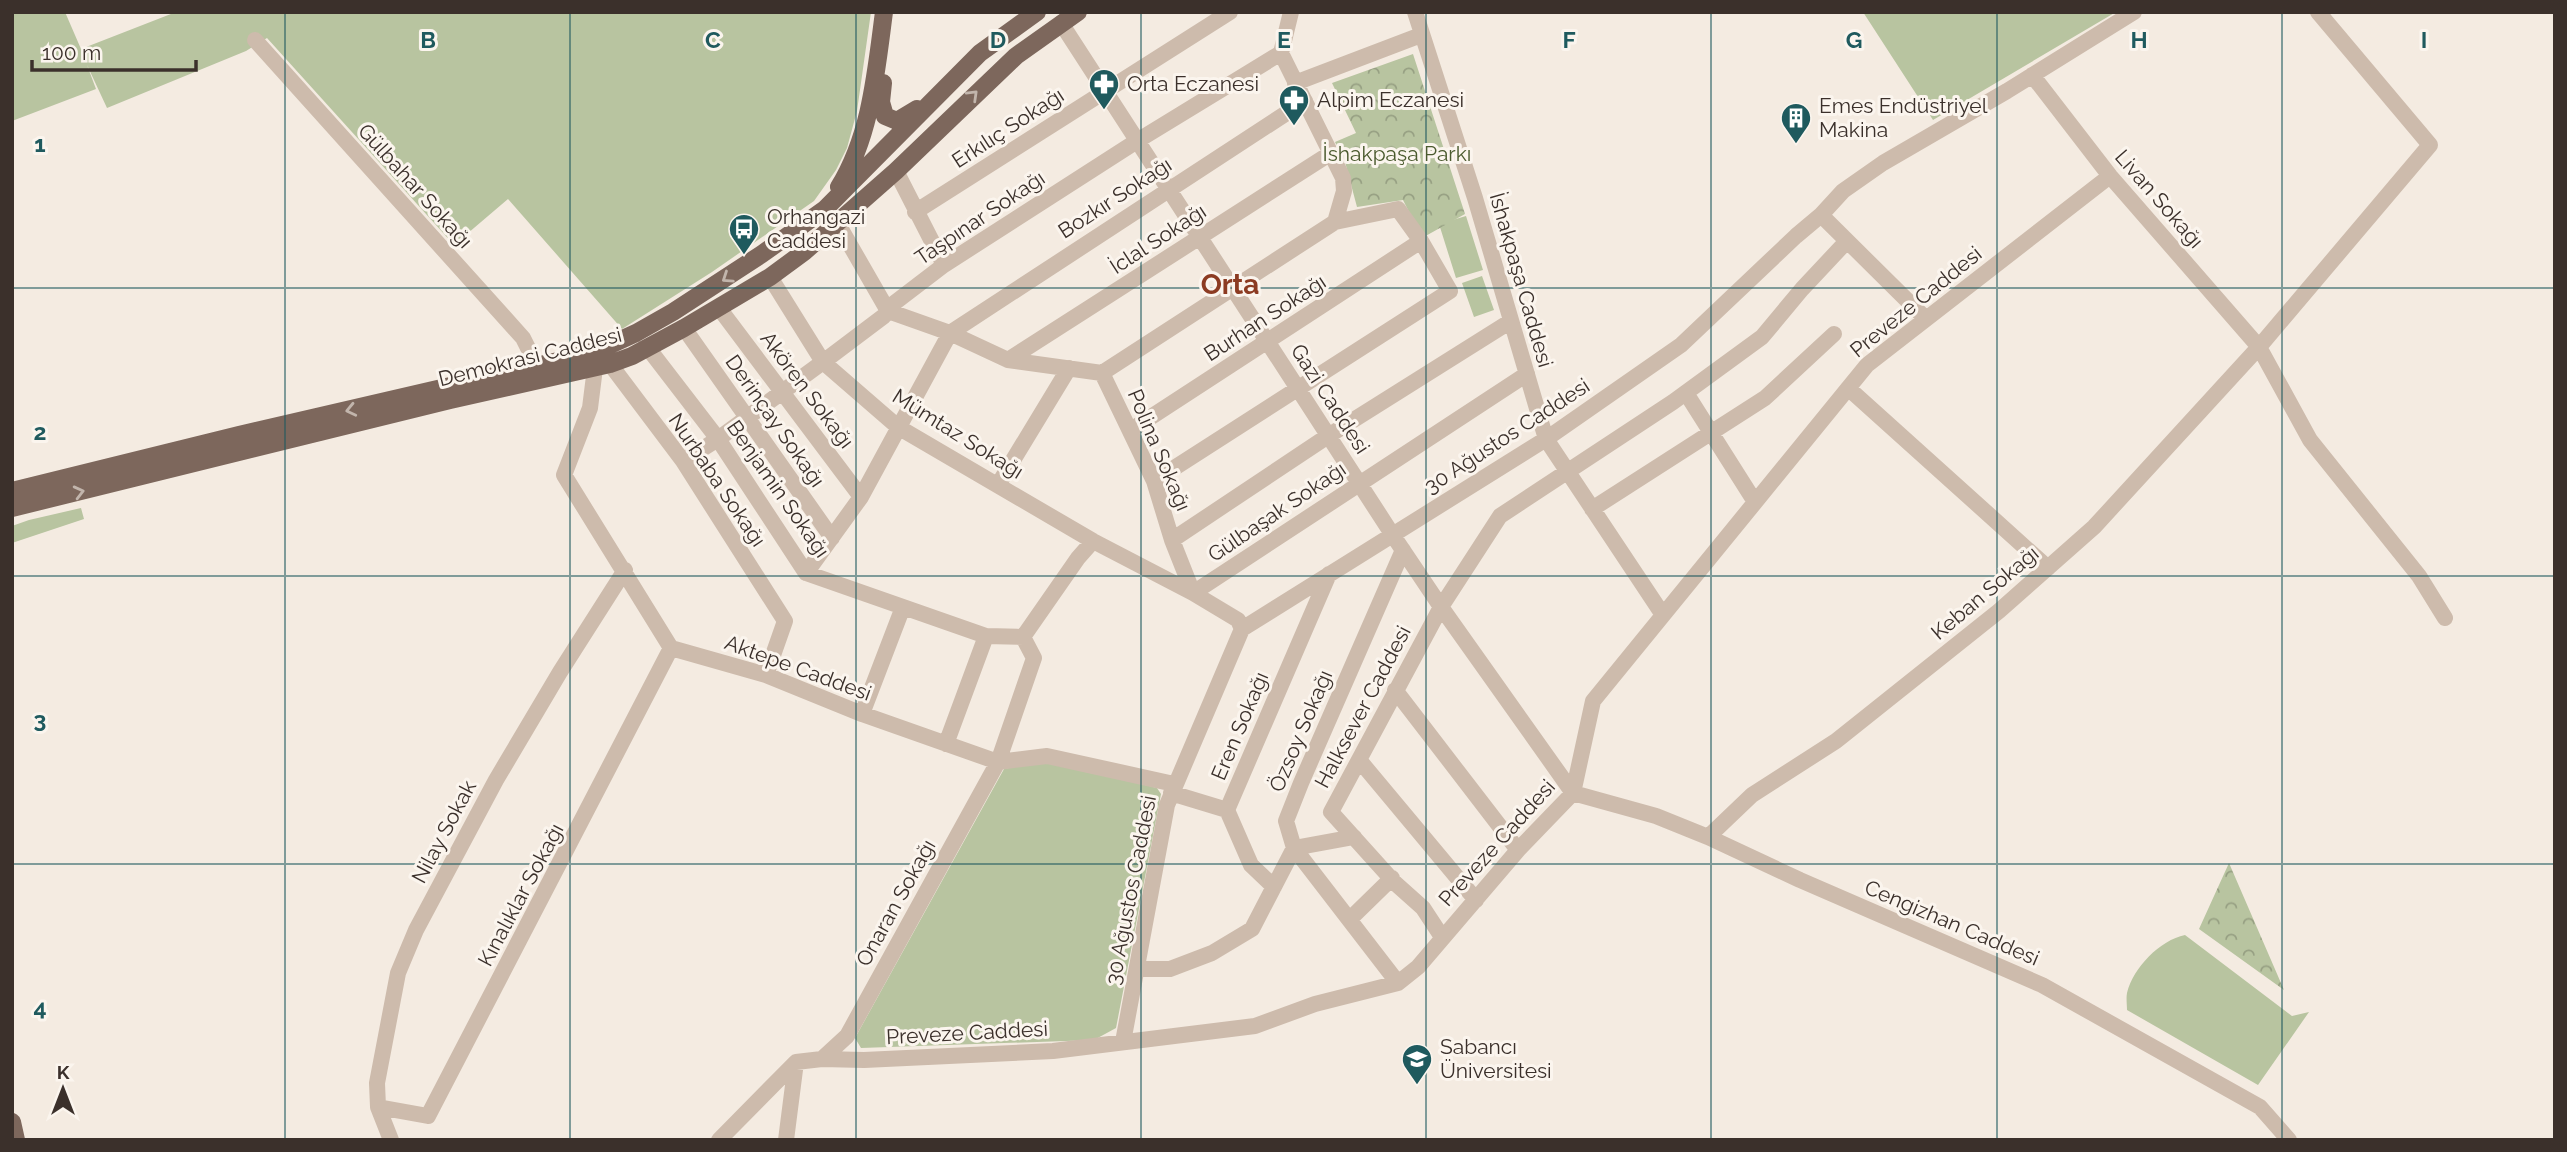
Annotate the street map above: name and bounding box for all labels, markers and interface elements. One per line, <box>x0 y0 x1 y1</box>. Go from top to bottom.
text: B <box>420 26 436 53</box>
text: C <box>705 26 721 53</box>
text: D <box>990 26 1006 53</box>
text: E <box>1277 26 1291 53</box>
text: F <box>1562 26 1576 53</box>
text: G <box>1846 26 1862 53</box>
text: H <box>2130 26 2148 53</box>
text: I <box>2421 26 2427 53</box>
scale bar <box>32 28 196 72</box>
text: 100 m <box>42 40 101 65</box>
pharmacy icon: Orta Eczanesi <box>1087 67 1121 111</box>
place label: Orta Eczanesi <box>1127 71 1259 96</box>
street label: Erkılıç Sokağı <box>947 82 1068 173</box>
pharmacy icon: Alpim Eczanesi <box>1277 83 1311 127</box>
place label: Alpim Eczanesi <box>1317 87 1464 112</box>
one-way arrow <box>965 90 978 103</box>
place label: Emes Endüstriyel Makina <box>1819 93 1988 142</box>
building icon: Emes Endüstriyel Makina <box>1779 101 1813 145</box>
street label: Gülbahar Sokağı <box>353 118 478 253</box>
text: 1 <box>34 130 46 157</box>
park label: İshakpaşa Parkı <box>1323 141 1471 166</box>
street label: Livan Sokağı <box>2110 144 2209 253</box>
street label: Bozkır Sokağı <box>1053 152 1176 243</box>
street label: Taşpınar Sokağı <box>910 165 1049 270</box>
street label: İshakpaşa Caddesi <box>1485 190 1558 370</box>
street label: İclal Sokağı <box>1105 198 1210 279</box>
place label: Orhangazi Caddesi <box>767 204 865 253</box>
bus stop icon: Orhangazi Caddesi <box>727 212 761 256</box>
street label: Preveze Caddesi <box>1845 241 1986 362</box>
district label: Orta <box>1201 268 1259 301</box>
street label: Burhan Sokağı <box>1199 269 1330 366</box>
one-way arrow <box>722 270 735 282</box>
street label: Demokrasi Caddesi <box>436 322 624 391</box>
street label: Akören Sokağı <box>755 326 859 453</box>
street label: Gazi Caddesi <box>1286 339 1375 458</box>
street label: Derinçay Sokağı <box>721 350 830 492</box>
street label: 30 Ağustos Caddesi <box>1419 373 1594 498</box>
street label: Mümtaz Sokağı <box>888 383 1028 484</box>
street label: Polina Sokağı <box>1123 385 1196 515</box>
one-way arrow <box>345 401 357 416</box>
street label: Nurbaba Sokağı <box>664 408 771 551</box>
street label: Benjamin Sokağı <box>722 415 835 562</box>
text: 2 <box>34 418 46 445</box>
street label: Gülbaşak Sokağı <box>1203 456 1350 567</box>
one-way arrow <box>72 486 84 500</box>
street label: Keban Sokağı <box>1926 540 2043 645</box>
street label: Halksever Caddesi <box>1309 621 1416 792</box>
street label: Aktepe Caddesi <box>721 629 875 706</box>
street label: Özsoy Sokağı <box>1264 666 1337 795</box>
street label: Eren Sokağı <box>1206 668 1274 784</box>
text: 3 <box>34 706 46 733</box>
street label: Preveze Caddesi <box>1433 774 1560 911</box>
street label: Nilay Sokak <box>406 776 481 887</box>
street label: 30 Ağustos Caddesi <box>1100 793 1161 987</box>
street label: Kınalıklar Sokağı <box>472 819 569 970</box>
street label: Onaran Sokağı <box>850 835 941 971</box>
street label: Cengizhan Caddesi <box>1861 874 2043 971</box>
text: 4 <box>33 994 47 1021</box>
street label: Preveze Caddesi <box>885 1016 1048 1049</box>
place label: Sabancı Üniversitesi <box>1440 1034 1552 1083</box>
school or university icon: Sabancı Üniversitesi <box>1400 1042 1434 1086</box>
north arrow <box>28 1054 98 1124</box>
text: K <box>57 1061 70 1083</box>

